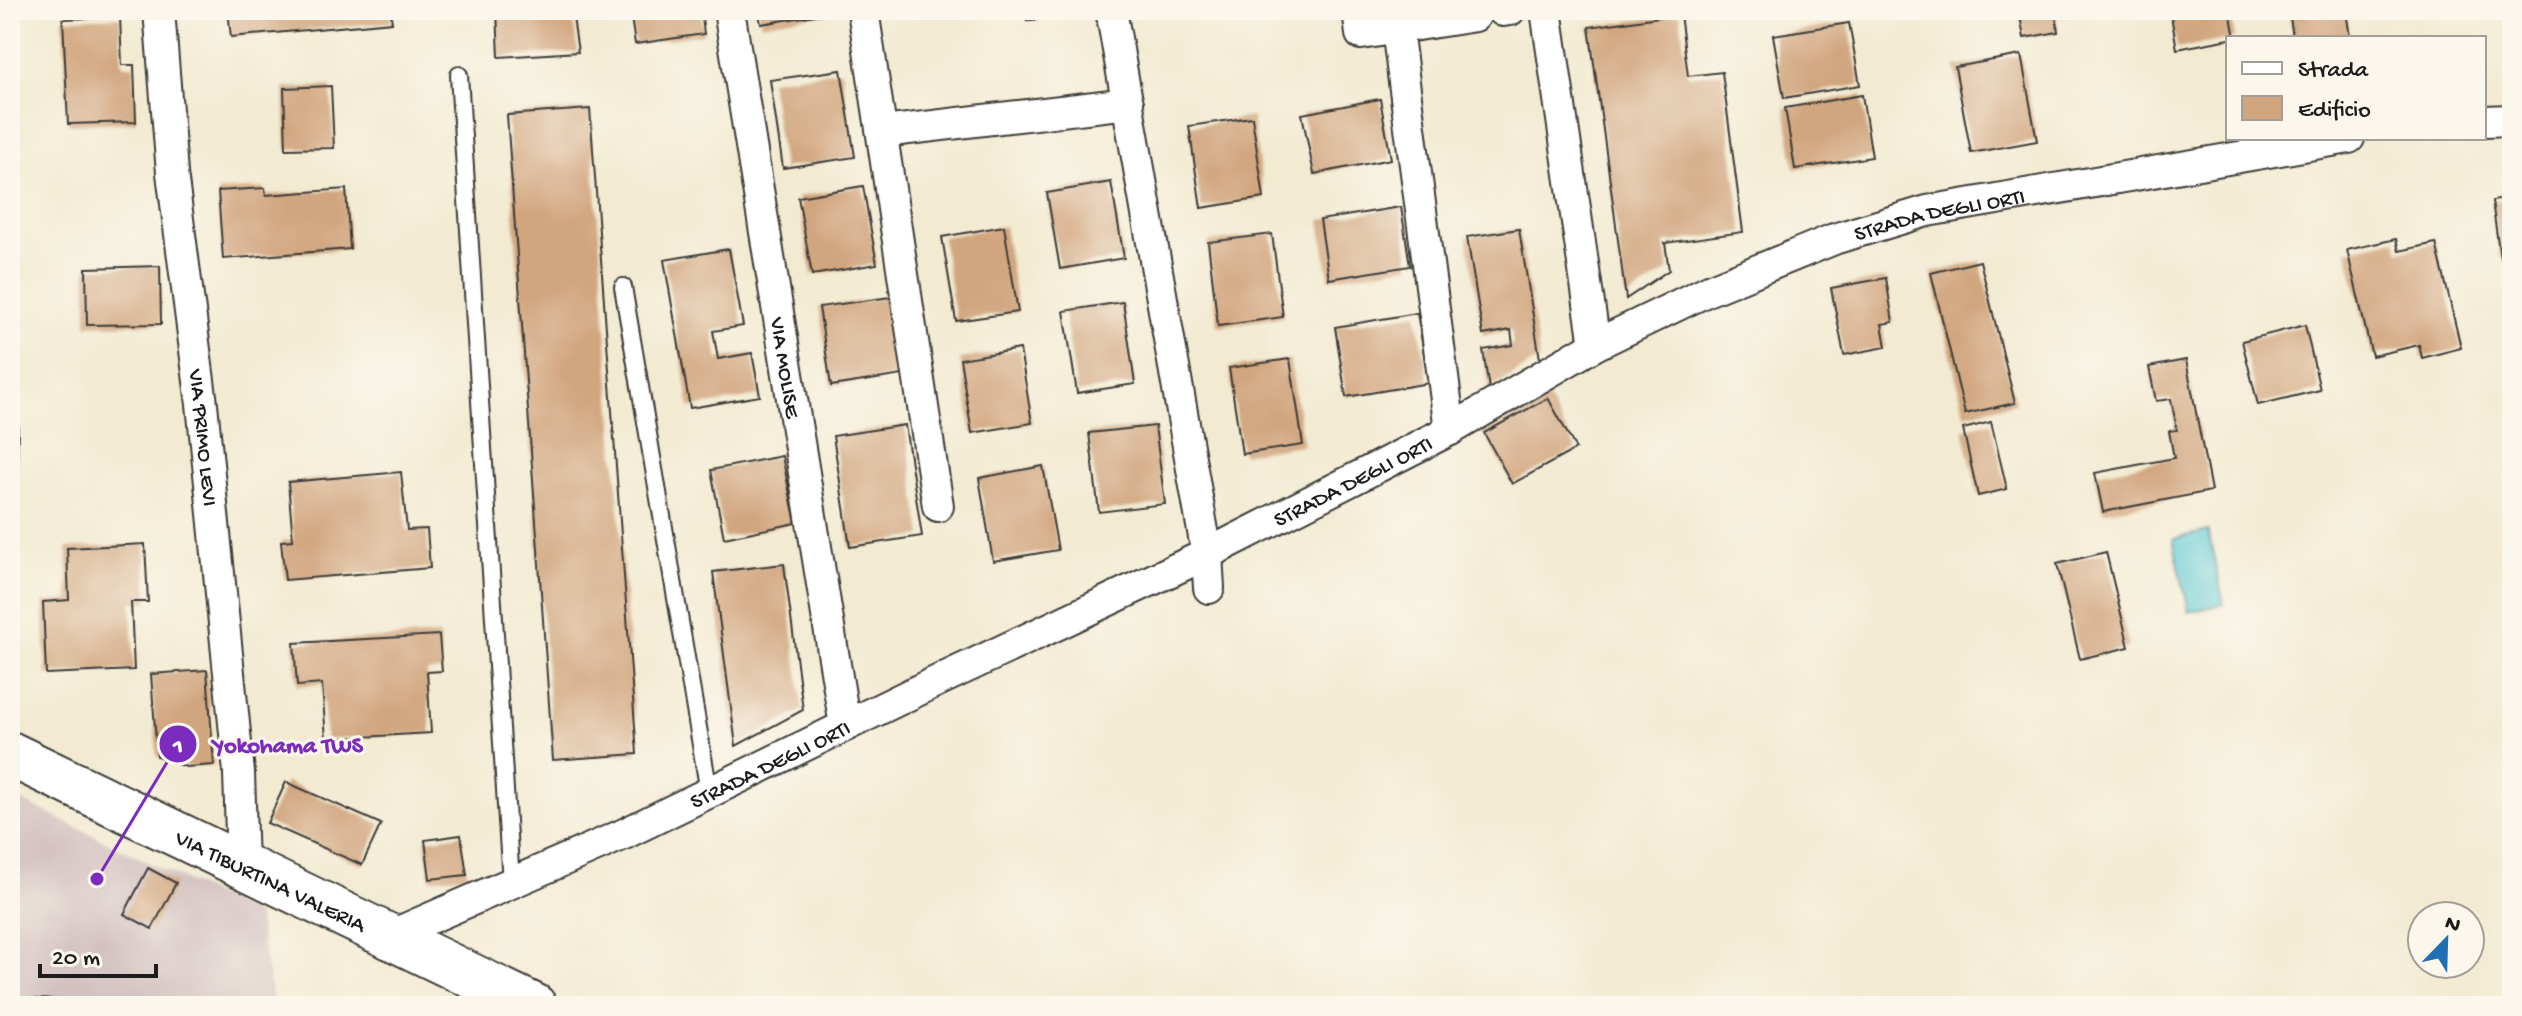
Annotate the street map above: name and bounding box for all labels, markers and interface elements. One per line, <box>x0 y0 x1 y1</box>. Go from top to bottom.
legend <box>2226 36 2486 140</box>
text: Strada <box>2298 57 2369 86</box>
text: Edificio <box>2298 97 2371 126</box>
street label: STRADA DEGLI ORTI <box>1852 185 2027 249</box>
street label: VIA MOLISE <box>762 315 804 421</box>
street label: VIA PRIMO LEVI <box>180 367 221 508</box>
street label: STRADA DEGLI ORTI <box>1270 432 1438 535</box>
street label: STRADA DEGLI ORTI <box>687 717 855 817</box>
callout: Yokohama TWS <box>158 720 379 768</box>
text: 1 <box>172 733 183 762</box>
text: Yokohama TWS <box>210 733 364 762</box>
street label: VIA TIBURTINA VALERIA <box>169 826 370 941</box>
north arrow <box>2406 900 2486 980</box>
text: N <box>2441 910 2464 940</box>
scale bar <box>40 928 156 978</box>
text: 20 m <box>52 945 100 974</box>

